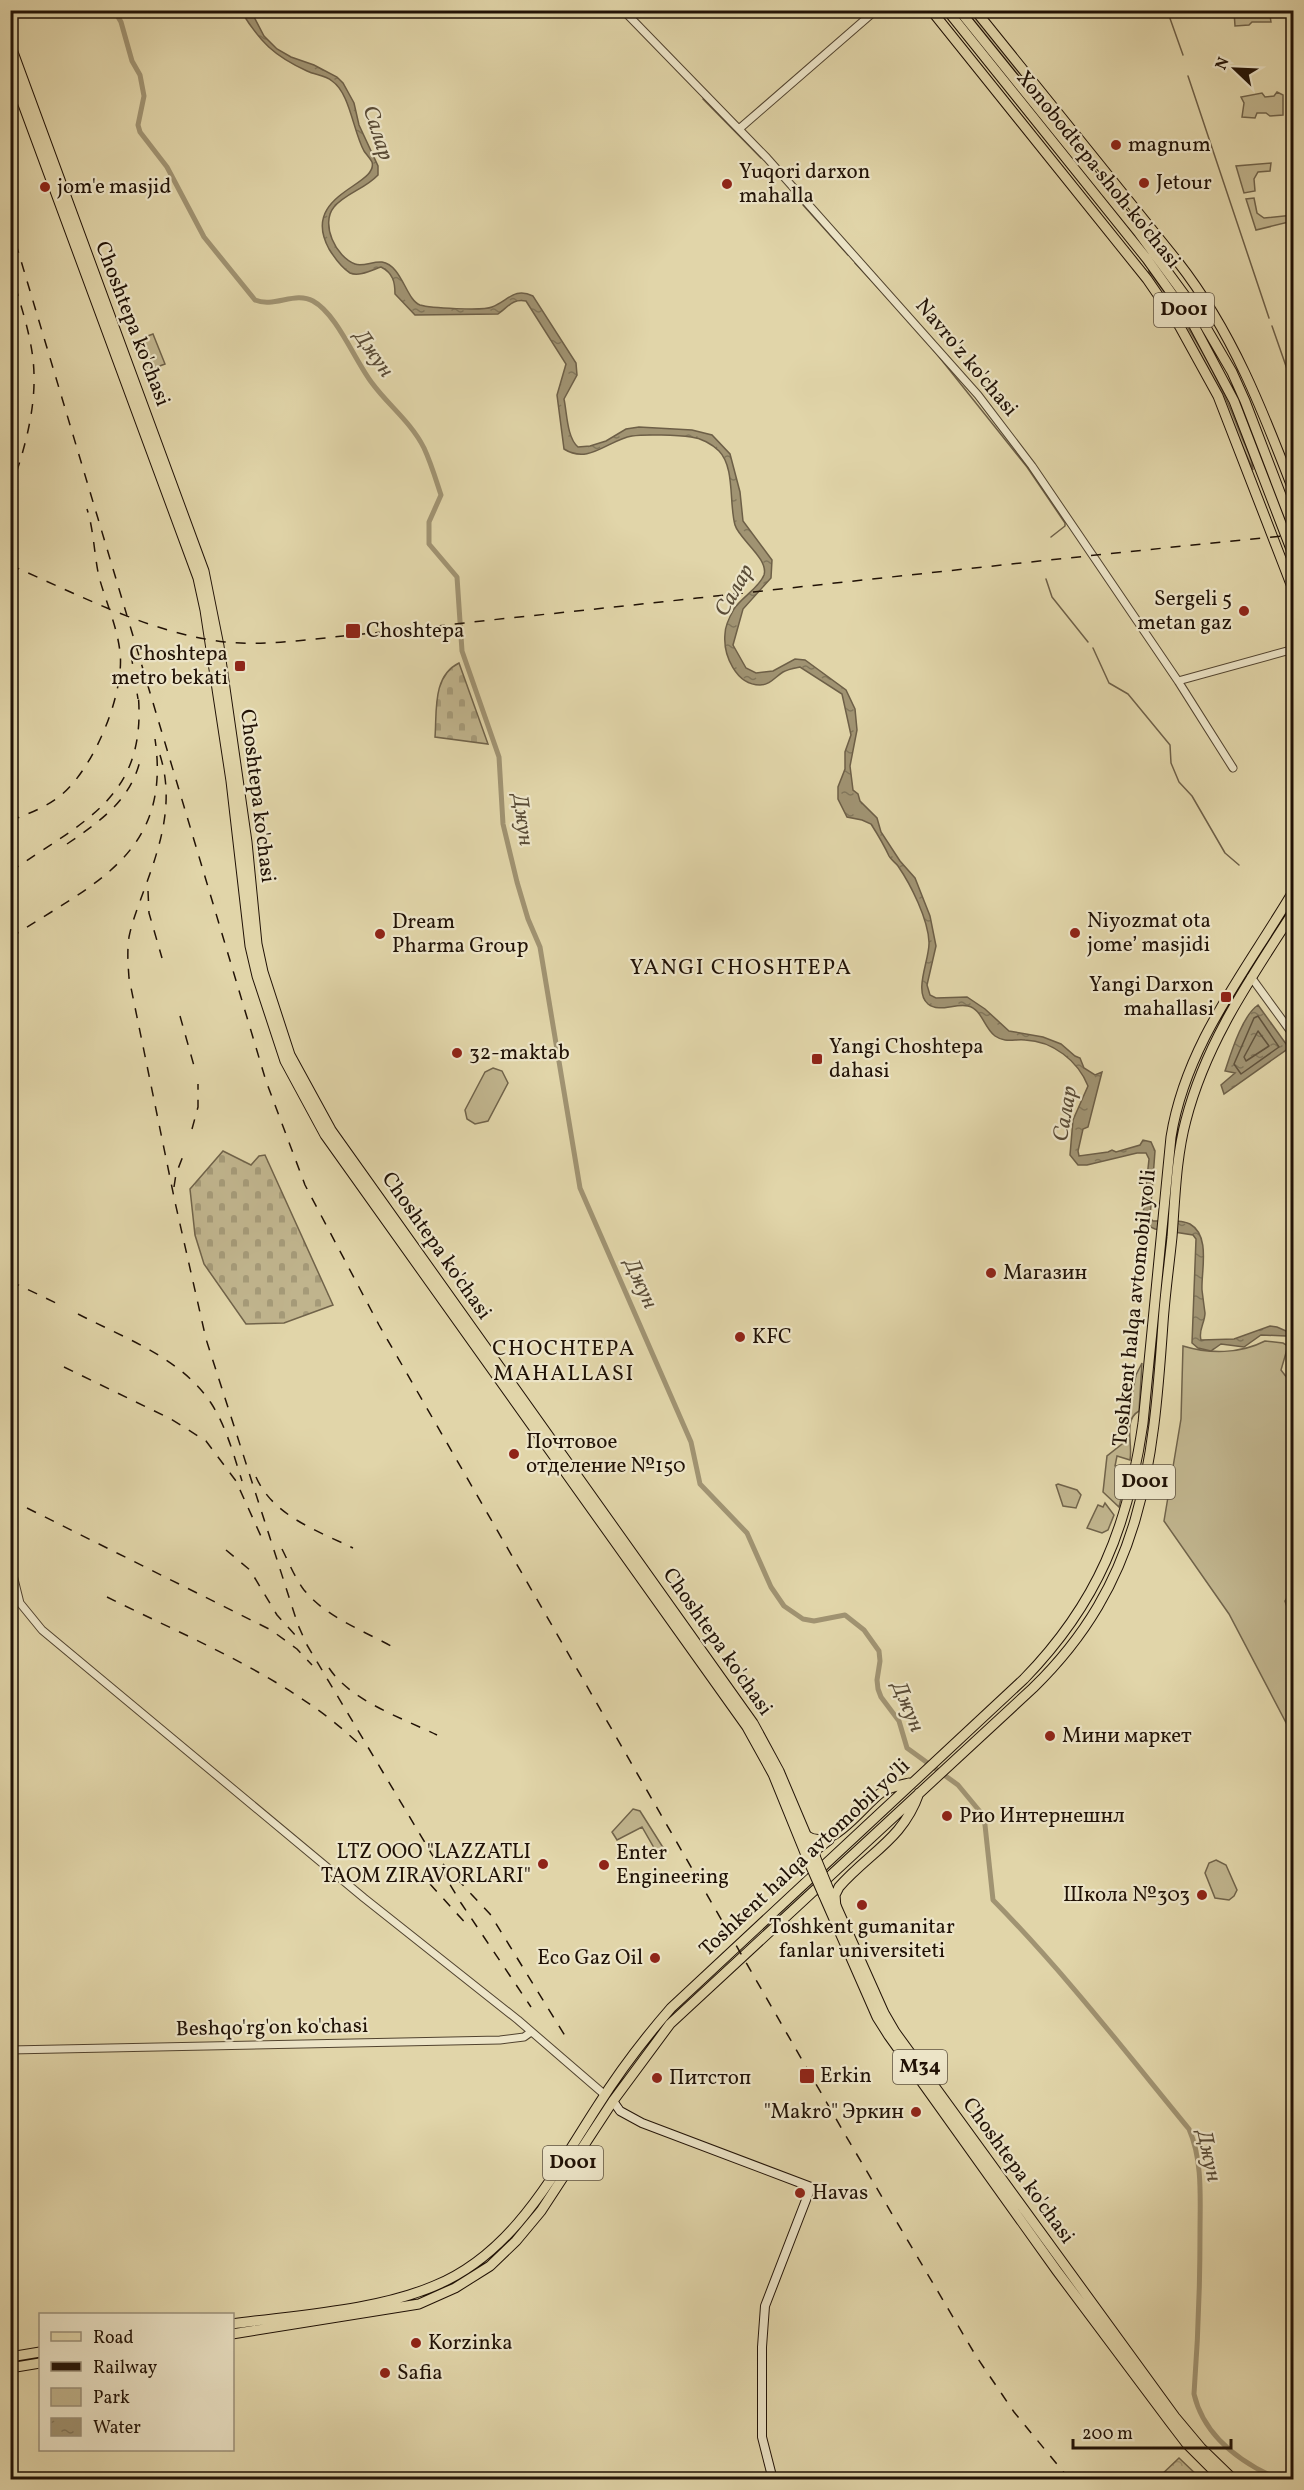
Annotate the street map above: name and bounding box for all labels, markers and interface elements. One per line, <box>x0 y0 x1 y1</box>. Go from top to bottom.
north arrow <box>1205 39 1265 99</box>
text: N <box>1211 54 1236 74</box>
street label: Xonobodtepa shoh ko'chasi <box>1009 65 1187 275</box>
water label: Салар <box>354 102 400 164</box>
place label: magnum <box>1128 131 1211 160</box>
marker: magnum <box>1109 138 1123 152</box>
place label: Yuqori darxon mahalla <box>739 158 870 211</box>
place label: Jetour <box>1156 169 1212 198</box>
place label: jom'e masjid <box>57 173 171 202</box>
marker: Jetour <box>1137 176 1151 190</box>
marker: Yuqori darxon mahalla <box>720 177 734 191</box>
marker: jom'e masjid <box>38 180 52 194</box>
street label: Choshtepa ko'chasi <box>87 237 177 411</box>
street label: Navro'z ko'chasi <box>908 293 1024 423</box>
road number: D001 <box>1154 293 1214 327</box>
water label: Джун <box>344 322 401 384</box>
water label: Салар <box>708 559 762 623</box>
place label: Sergeli 5 metan gaz <box>1137 585 1232 638</box>
marker: Sergeli 5 metan gaz <box>1237 604 1251 618</box>
place label: Choshtepa <box>366 617 465 646</box>
marker: Choshtepa <box>344 622 362 640</box>
place label: Choshtepa metro bekati <box>111 640 228 693</box>
marker: Choshtepa metro bekati <box>233 659 247 673</box>
street label: Choshtepa ko'chasi <box>232 708 282 884</box>
water label: Джун <box>503 790 541 848</box>
place label: Niyozmat ota jome’ masjidi <box>1087 907 1211 960</box>
place label: Dream Pharma Group <box>392 908 528 961</box>
marker: Niyozmat ota jome’ masjidi <box>1068 926 1082 940</box>
marker: Dream Pharma Group <box>373 927 387 941</box>
district label: YANGI CHOSHTEPA <box>630 953 852 984</box>
place label: Yangi Darxon mahallasi <box>1089 971 1214 1024</box>
marker: Yangi Darxon mahallasi <box>1219 990 1233 1004</box>
place label: Yangi Choshtepa dahasi <box>829 1033 984 1086</box>
place label: 32-maktab <box>469 1039 570 1068</box>
marker: 32-maktab <box>450 1046 464 1060</box>
marker: Yangi Choshtepa dahasi <box>810 1052 824 1066</box>
water label: Салар <box>1046 1084 1086 1144</box>
street label: Choshtepa ko'chasi <box>374 1166 498 1326</box>
street label: Toshkent halqa avtomobil yo'li <box>1106 1168 1164 1448</box>
water label: Джун <box>614 1252 665 1314</box>
place label: Магазин <box>1003 1259 1088 1288</box>
marker: Магазин <box>984 1266 998 1280</box>
place label: KFC <box>752 1323 792 1352</box>
marker: KFC <box>733 1330 747 1344</box>
district label: CHOCHTEPA MAHALLASI <box>492 1334 636 1390</box>
place label: Почтовое отделение №150 <box>526 1428 686 1481</box>
marker: Почтовое отделение №150 <box>507 1447 521 1461</box>
road number: D001 <box>1115 1465 1175 1499</box>
street label: Choshtepa ko'chasi <box>655 1562 779 1722</box>
water label: Джун <box>882 1675 931 1737</box>
place label: Мини маркет <box>1062 1722 1192 1751</box>
marker: Мини маркет <box>1043 1729 1057 1743</box>
street label: Toshkent halqa avtomobil yo'li <box>693 1752 917 1964</box>
place label: Рио Интернешнл <box>959 1802 1125 1831</box>
marker: Рио Интернешнл <box>940 1809 954 1823</box>
place label: LTZ OOO "LAZZATLI TAOM ZIRAVORLARI" <box>321 1838 531 1891</box>
place label: Enter Engineering <box>616 1839 729 1892</box>
marker: LTZ OOO "LAZZATLI TAOM ZIRAVORLARI" <box>536 1857 550 1871</box>
marker: Enter Engineering <box>597 1858 611 1872</box>
place label: Школа №303 <box>1063 1881 1190 1910</box>
marker: Школа №303 <box>1195 1888 1209 1902</box>
marker: Toshkent gumanitar fanlar universiteti <box>855 1898 869 1912</box>
place label: Toshkent gumanitar fanlar universiteti <box>769 1913 955 1966</box>
place label: Eco Gaz Oil <box>537 1944 643 1973</box>
marker: Eco Gaz Oil <box>648 1951 662 1965</box>
street label: Beshqo'rg'on ko'chasi <box>175 2012 369 2044</box>
road number: M34 <box>893 2050 947 2084</box>
place label: Erkin <box>820 2062 872 2091</box>
place label: Питстоп <box>669 2064 751 2093</box>
marker: Erkin <box>798 2067 816 2085</box>
marker: Питстоп <box>650 2071 664 2085</box>
street label: Choshtepa ko'chasi <box>955 2092 1081 2250</box>
place label: "Makro" Эркин <box>764 2098 904 2127</box>
marker: "Makro" Эркин <box>909 2105 923 2119</box>
water label: Джун <box>1187 2125 1229 2185</box>
road number: D001 <box>543 2146 603 2180</box>
place label: Havas <box>812 2179 868 2208</box>
marker: Havas <box>793 2186 807 2200</box>
legend <box>39 2313 234 2451</box>
text: Road <box>93 2326 134 2351</box>
place label: Korzinka <box>428 2329 513 2358</box>
marker: Korzinka <box>409 2336 423 2350</box>
text: Railway <box>93 2356 157 2381</box>
place label: Safia <box>397 2359 443 2388</box>
marker: Safia <box>378 2366 392 2380</box>
text: Park <box>93 2386 130 2411</box>
scale bar <box>1073 2412 1230 2450</box>
text: Water <box>93 2416 141 2441</box>
text: 200 m <box>1082 2422 1133 2447</box>

